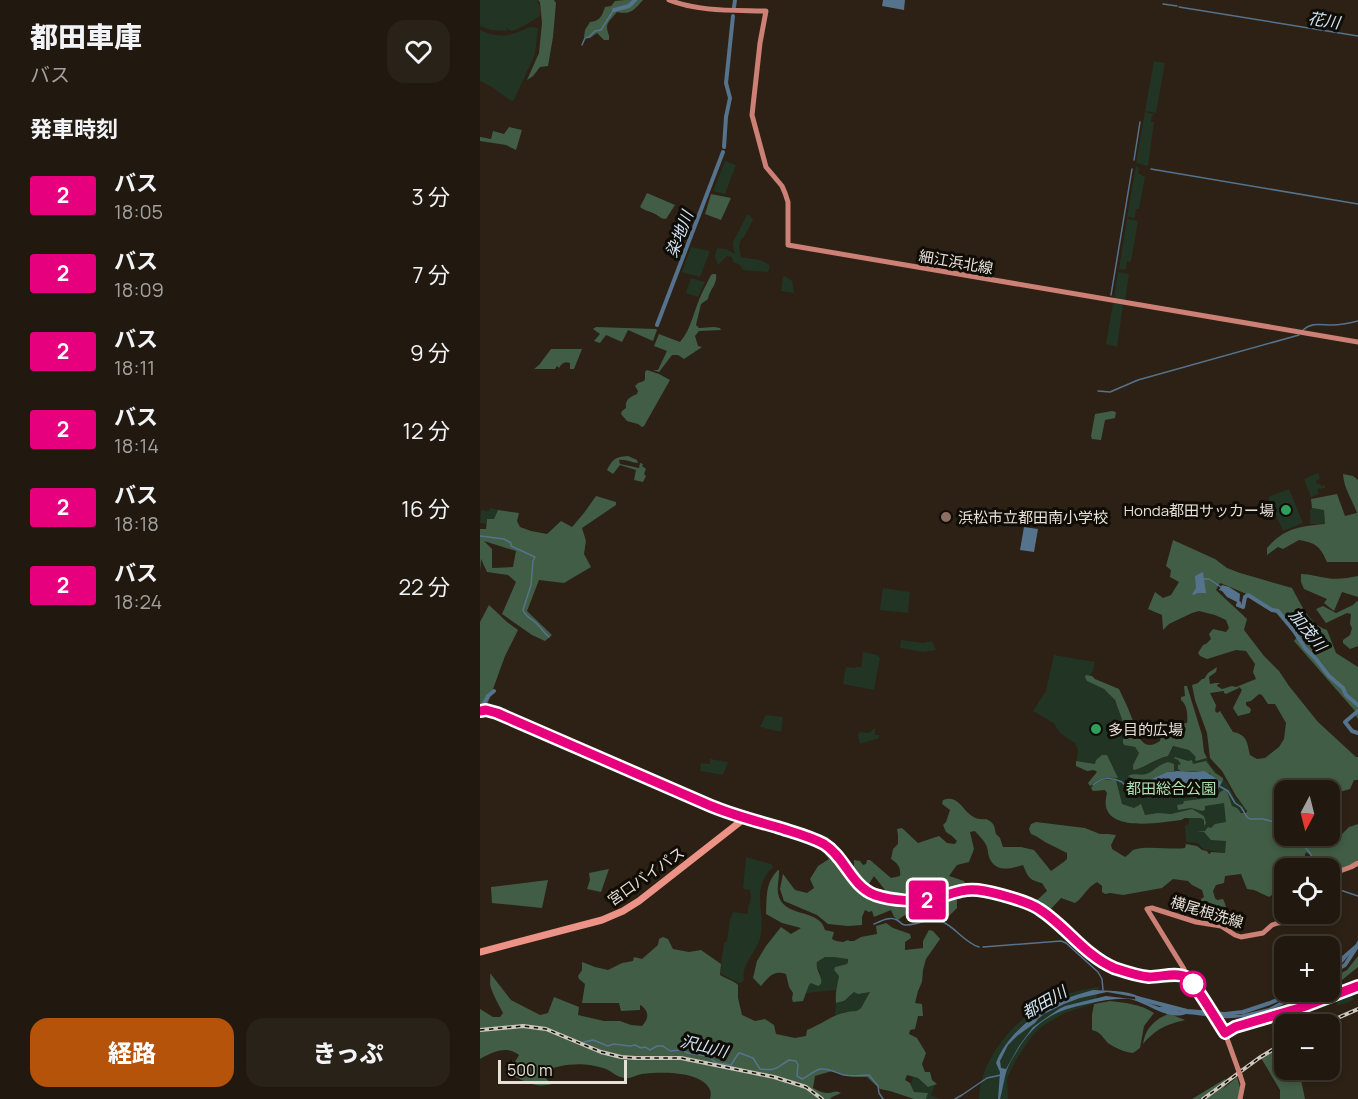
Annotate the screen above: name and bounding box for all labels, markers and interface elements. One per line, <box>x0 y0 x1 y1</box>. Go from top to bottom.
water label: 花川 <box>1306 7 1343 34</box>
text: 都田車庫 <box>30 17 142 55</box>
button: heart <box>387 20 450 83</box>
text: バス <box>30 61 70 88</box>
text: 発車時刻 <box>30 114 118 144</box>
text: バス <box>114 168 158 198</box>
text: 2 <box>57 181 69 209</box>
text: 3 分 <box>411 182 450 212</box>
text: 18:05 <box>114 198 163 225</box>
water label: 染地川 <box>660 206 699 260</box>
street label: 細江浜北線 <box>917 245 995 279</box>
text: バス <box>114 246 158 276</box>
text: 2 <box>57 259 69 287</box>
text: 7 分 <box>413 260 450 290</box>
text: 18:09 <box>114 276 164 303</box>
text: バス <box>114 324 158 354</box>
text: 2 <box>57 337 69 365</box>
text: 9 分 <box>410 338 450 368</box>
text: 18:11 <box>114 354 155 381</box>
text: バス <box>114 402 158 432</box>
text: 2 <box>57 415 69 443</box>
text: 12 分 <box>402 416 450 446</box>
text: 18:14 <box>114 432 159 459</box>
text: バス <box>114 480 158 510</box>
text: 2 <box>57 493 69 521</box>
text: 16 分 <box>401 494 450 524</box>
place label: Honda都田サッカー場 <box>1124 500 1274 521</box>
marker: Honda都田サッカー場 <box>1279 503 1293 517</box>
place label: 浜松市立都田南小学校 <box>958 507 1108 528</box>
text: 18:18 <box>114 510 159 537</box>
marker: 浜松市立都田南小学校 <box>939 510 953 524</box>
text: バス <box>114 558 158 588</box>
text: 2 <box>57 571 69 599</box>
text: 22 分 <box>399 572 450 602</box>
text: 18:24 <box>114 588 162 615</box>
water label: 加茂川 <box>1284 604 1333 657</box>
place label: 多目的広場 <box>1108 719 1183 740</box>
marker: 多目的広場 <box>1089 722 1103 736</box>
park label: 都田総合公園 <box>1126 778 1216 799</box>
north arrow <box>1274 780 1340 846</box>
map controls <box>1274 780 1340 1080</box>
street label: 宮口バイパス <box>603 842 689 910</box>
button: locate <box>1274 858 1340 924</box>
line badge: 2 <box>908 880 946 920</box>
text: 2 <box>921 886 933 914</box>
street label: 横尾根洗線 <box>1168 891 1246 933</box>
button: + <box>1274 936 1340 1002</box>
unlabelled marker <box>1180 971 1206 997</box>
water label: 都田川 <box>1018 979 1072 1024</box>
button: − <box>1274 1014 1340 1080</box>
button: 経路 <box>30 1018 234 1087</box>
button: きっぷ <box>246 1018 450 1087</box>
water label: 沢山川 <box>678 1030 732 1063</box>
scale bar <box>498 1057 627 1084</box>
text: 500 m <box>507 1059 553 1081</box>

